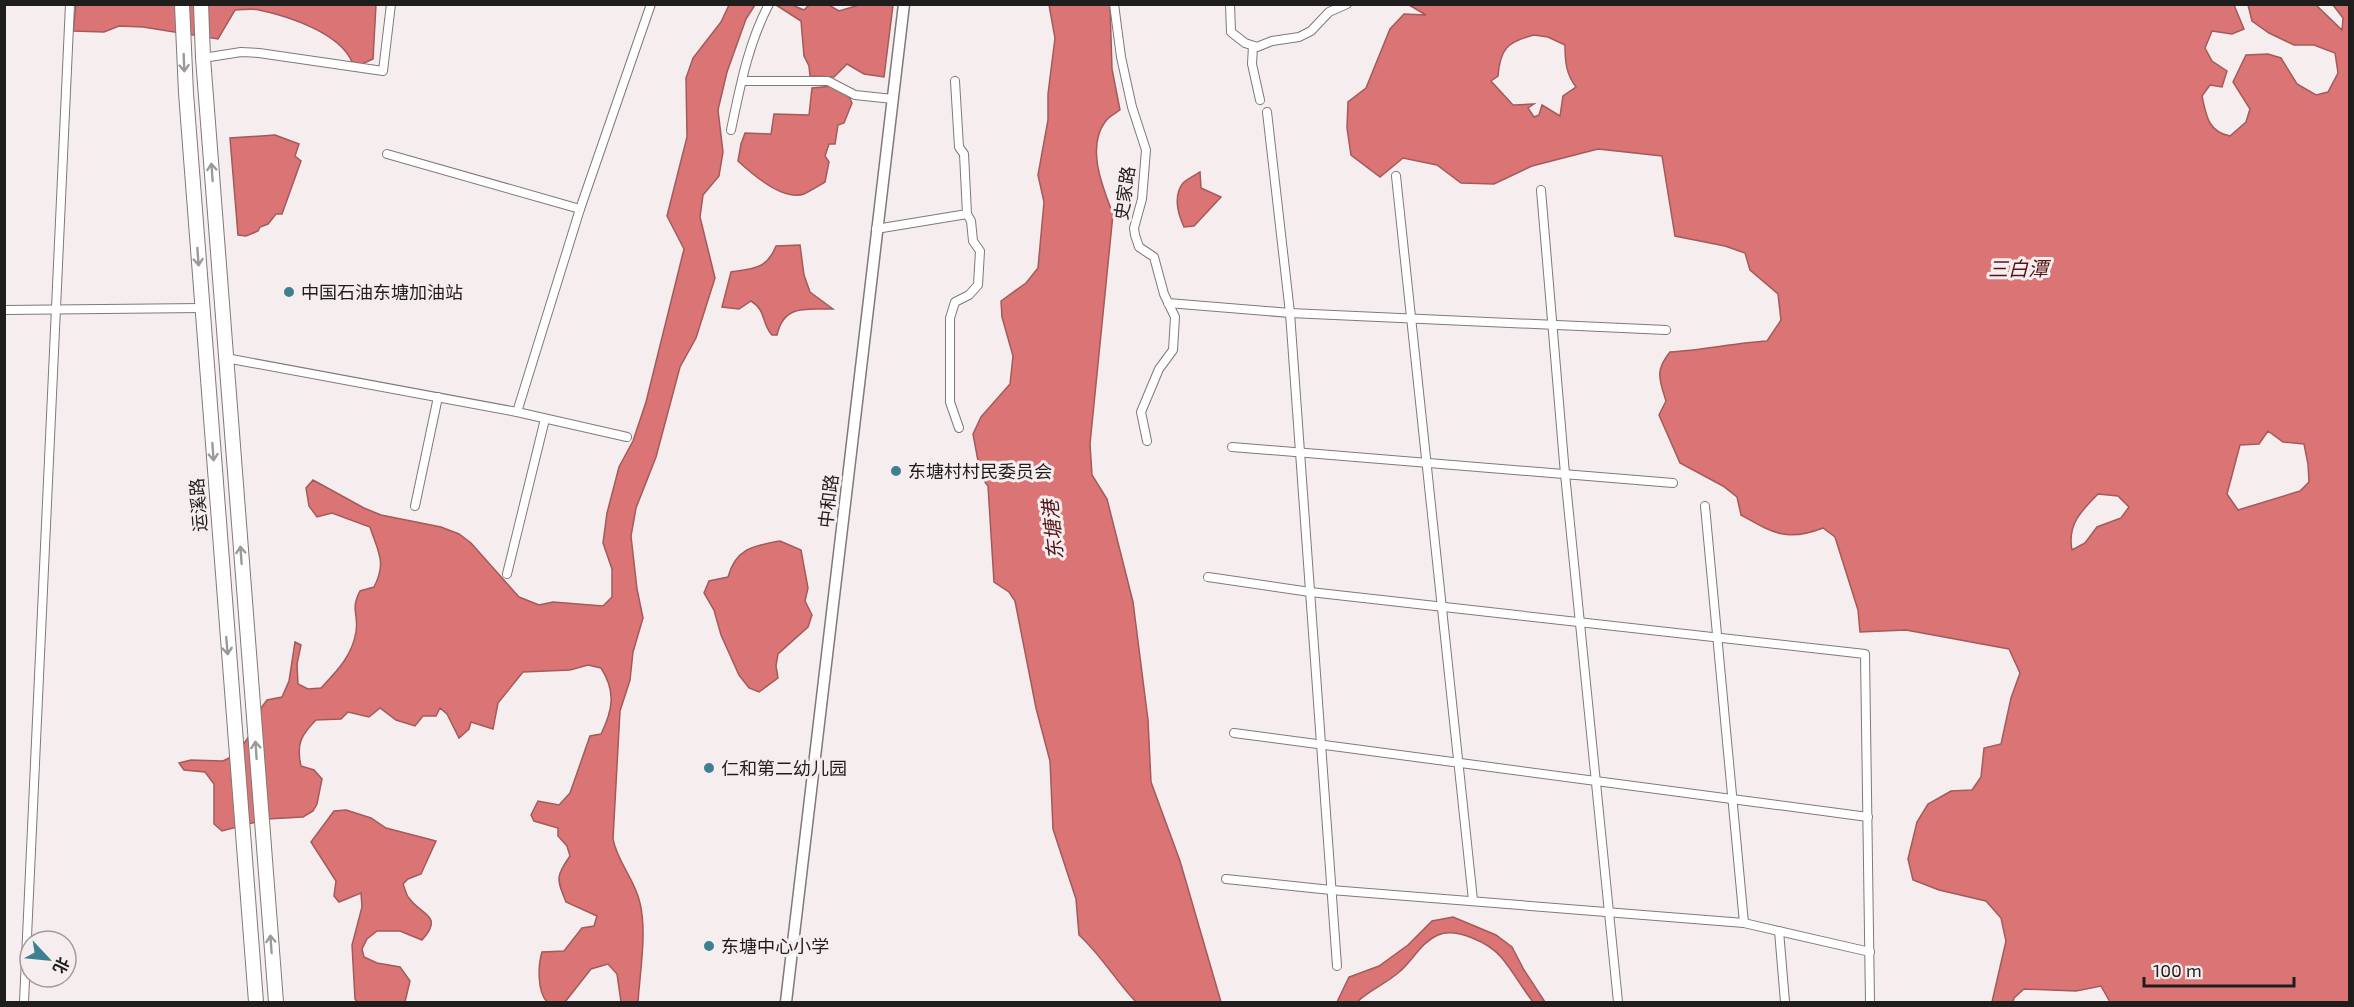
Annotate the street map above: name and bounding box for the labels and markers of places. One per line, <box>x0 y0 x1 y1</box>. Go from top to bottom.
place label: 中国石油东塘加油站 <box>301 281 463 303</box>
marker: 中国石油东塘加油站 <box>282 285 296 299</box>
place label: 东塘村村民委员会 <box>908 460 1052 482</box>
marker: 东塘村村民委员会 <box>889 464 903 478</box>
place label: 仁和第二幼儿园 <box>721 757 847 779</box>
marker: 仁和第二幼儿园 <box>702 761 716 775</box>
place label: 东塘中心小学 <box>721 935 829 957</box>
marker: 东塘中心小学 <box>702 939 716 953</box>

